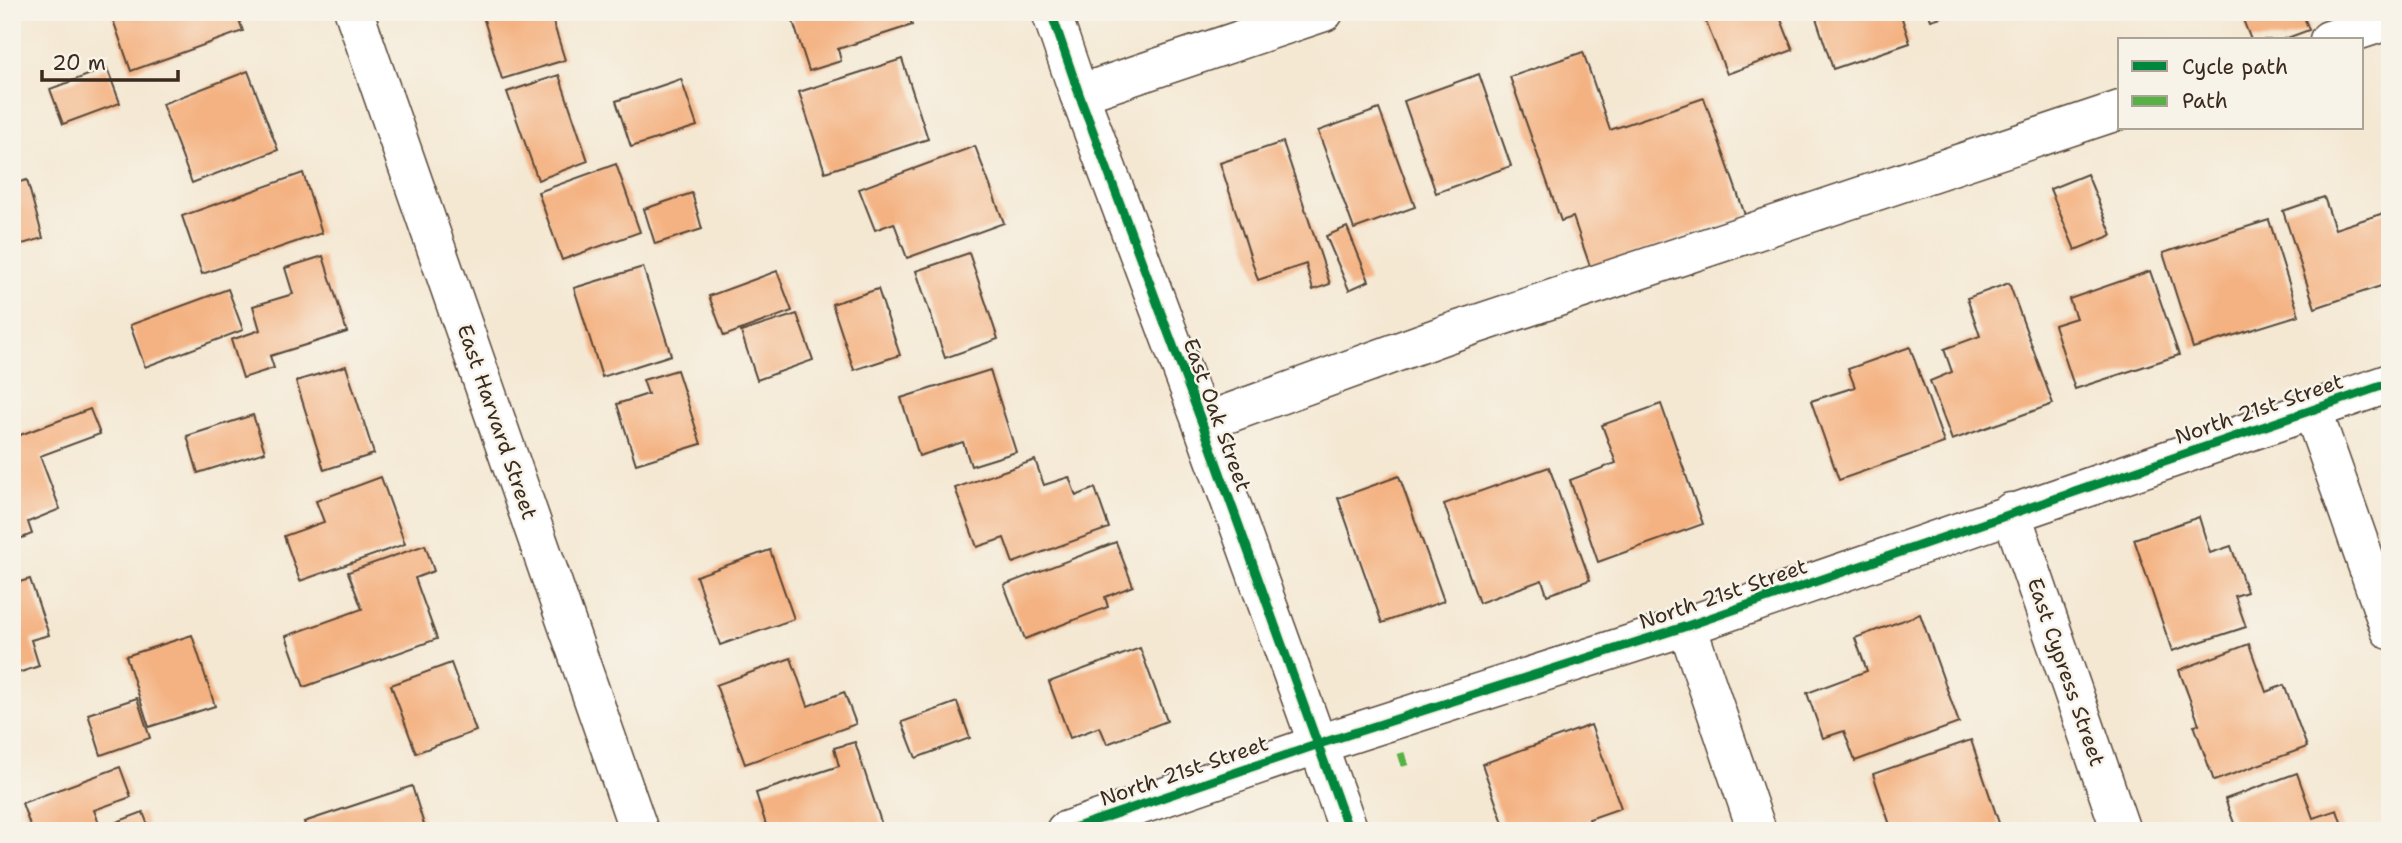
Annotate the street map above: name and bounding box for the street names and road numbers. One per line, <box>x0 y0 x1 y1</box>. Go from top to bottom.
street label: East Harvard Street <box>450 321 544 523</box>
street label: East Oak Street <box>1176 335 1258 495</box>
street label: North 21st Street <box>2171 367 2347 451</box>
street label: North 21st Street <box>1635 552 1811 636</box>
street label: East Cypress Street <box>2021 574 2111 770</box>
street label: North 21st Street <box>1096 729 1272 813</box>

